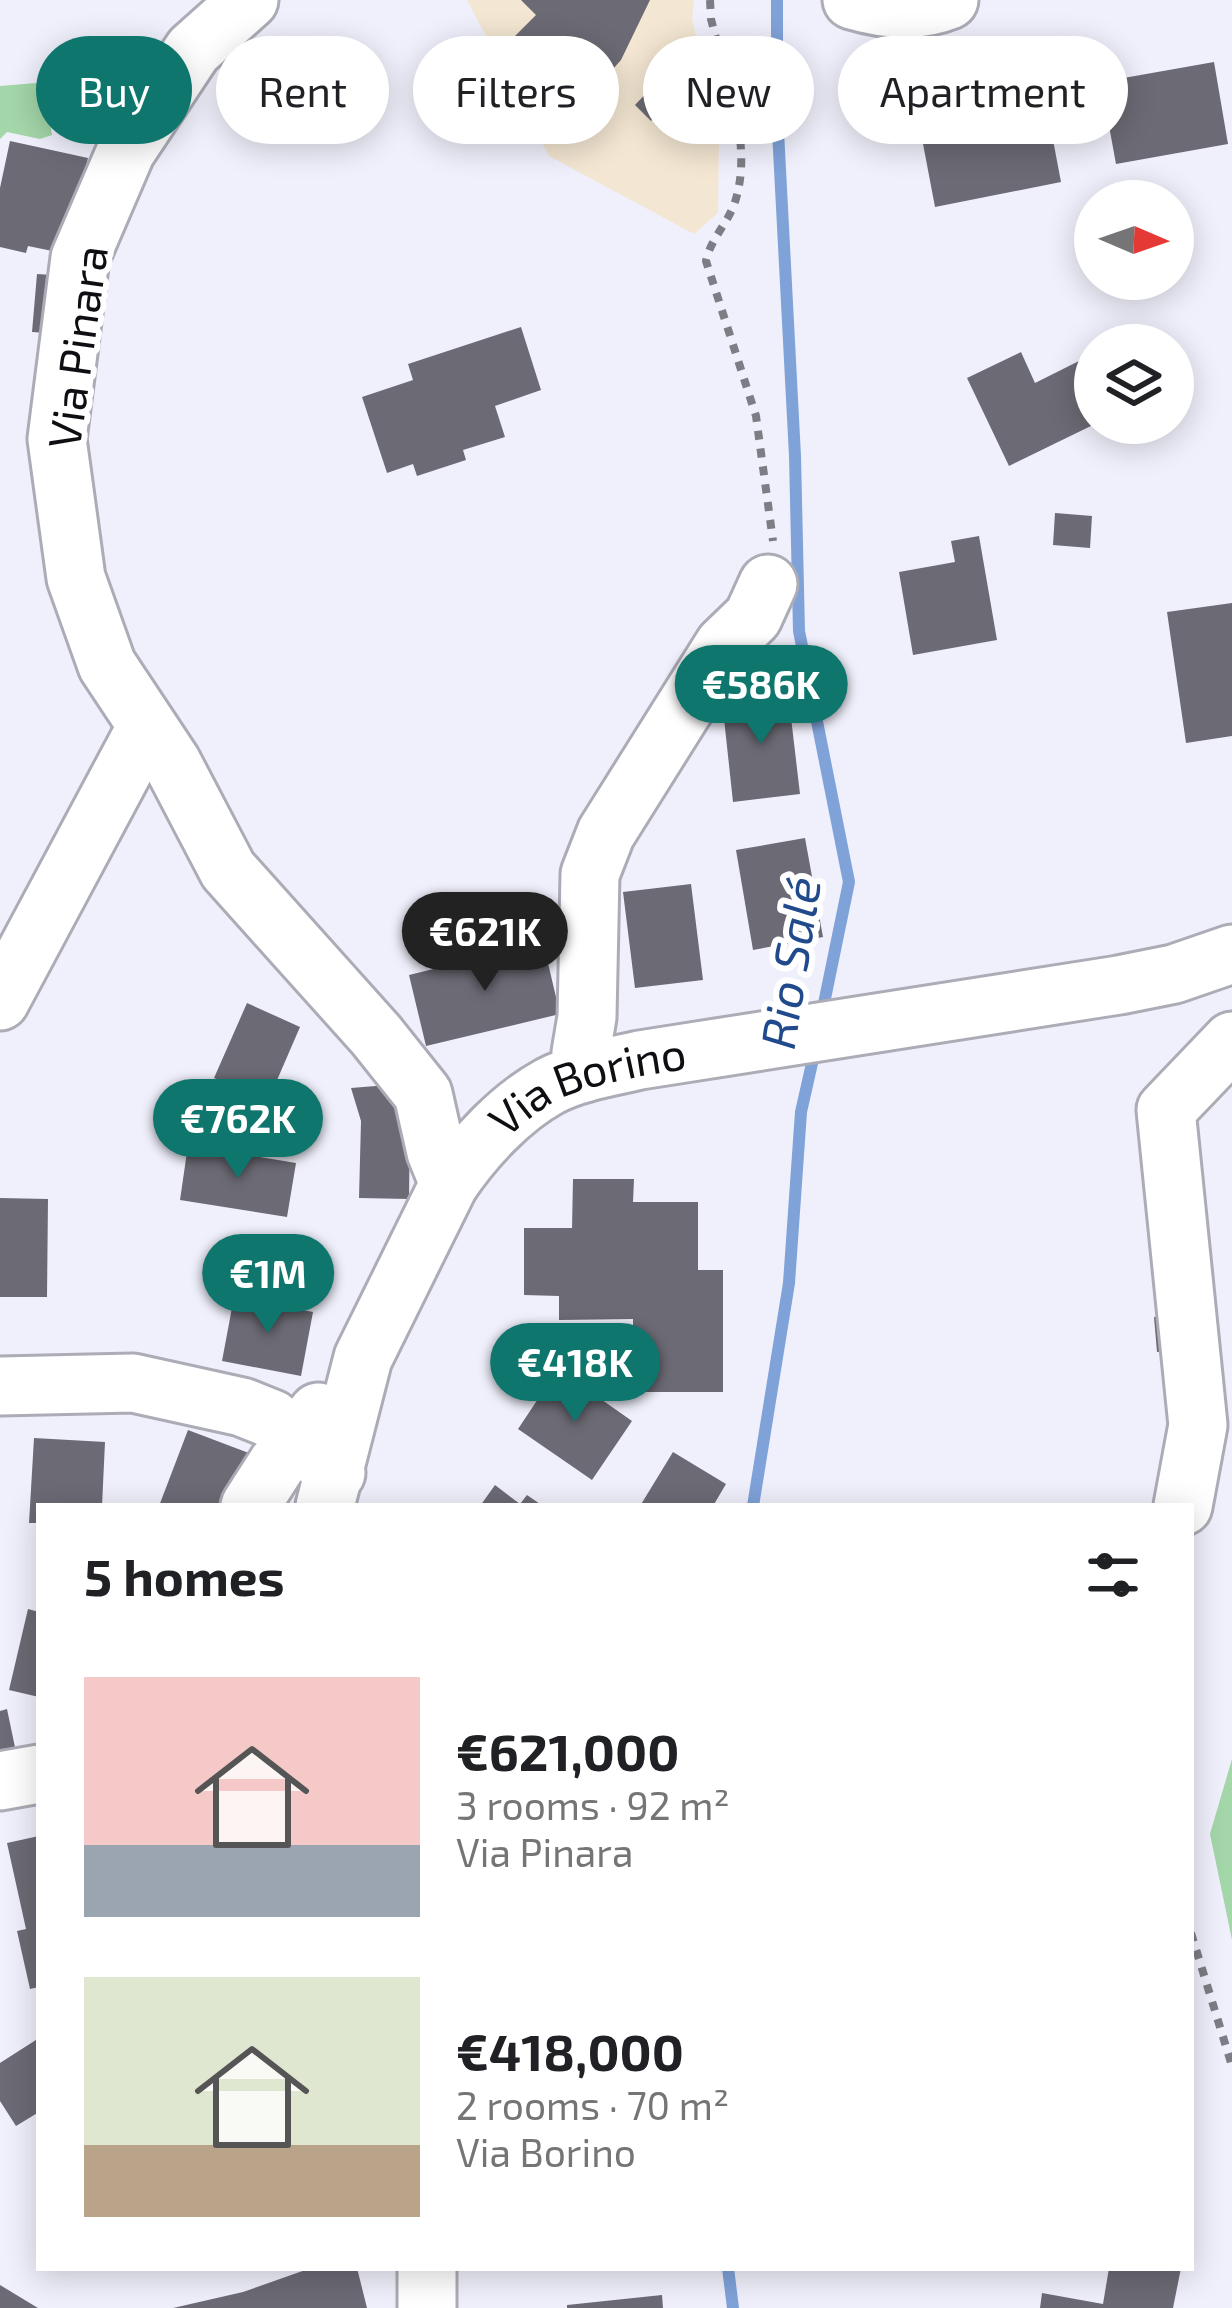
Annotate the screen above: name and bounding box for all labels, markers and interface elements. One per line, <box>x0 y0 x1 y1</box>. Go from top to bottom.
chip: Buy <box>36 36 192 144</box>
chip: Rent <box>216 36 389 144</box>
chip: Filters <box>413 36 619 144</box>
chip: New <box>643 36 814 144</box>
chip: Apartment <box>838 36 1128 144</box>
north arrow <box>1074 180 1194 300</box>
map controls <box>1074 180 1194 444</box>
street label: Via Pinara <box>35 242 117 452</box>
button: layers <box>1074 324 1194 444</box>
pin: €586K <box>677 645 845 747</box>
text: €586K <box>702 660 820 707</box>
water label: Rio Salé <box>747 872 831 1053</box>
pin: €621K <box>401 892 569 994</box>
text: €621K <box>429 907 541 954</box>
street label: Via Borino <box>477 1024 689 1145</box>
pin: €762K <box>154 1079 322 1181</box>
text: €762K <box>180 1094 296 1141</box>
pin: €1M <box>210 1234 326 1336</box>
text: €1M <box>229 1249 307 1296</box>
pin: €418K <box>491 1323 659 1425</box>
text: €418K <box>517 1338 633 1385</box>
icon: filters <box>1080 1542 1146 1608</box>
text: 5 homes <box>84 1545 285 1606</box>
text: €621,000 <box>456 1720 679 1781</box>
icon: home <box>180 1725 324 1869</box>
text: 3 rooms · 92 m² <box>456 1781 730 1828</box>
text: Via Pinara <box>456 1828 633 1875</box>
text: €418,000 <box>456 2020 684 2081</box>
icon: home <box>180 2025 324 2169</box>
text: 2 rooms · 70 m² <box>456 2081 729 2128</box>
text: Via Borino <box>456 2128 636 2175</box>

